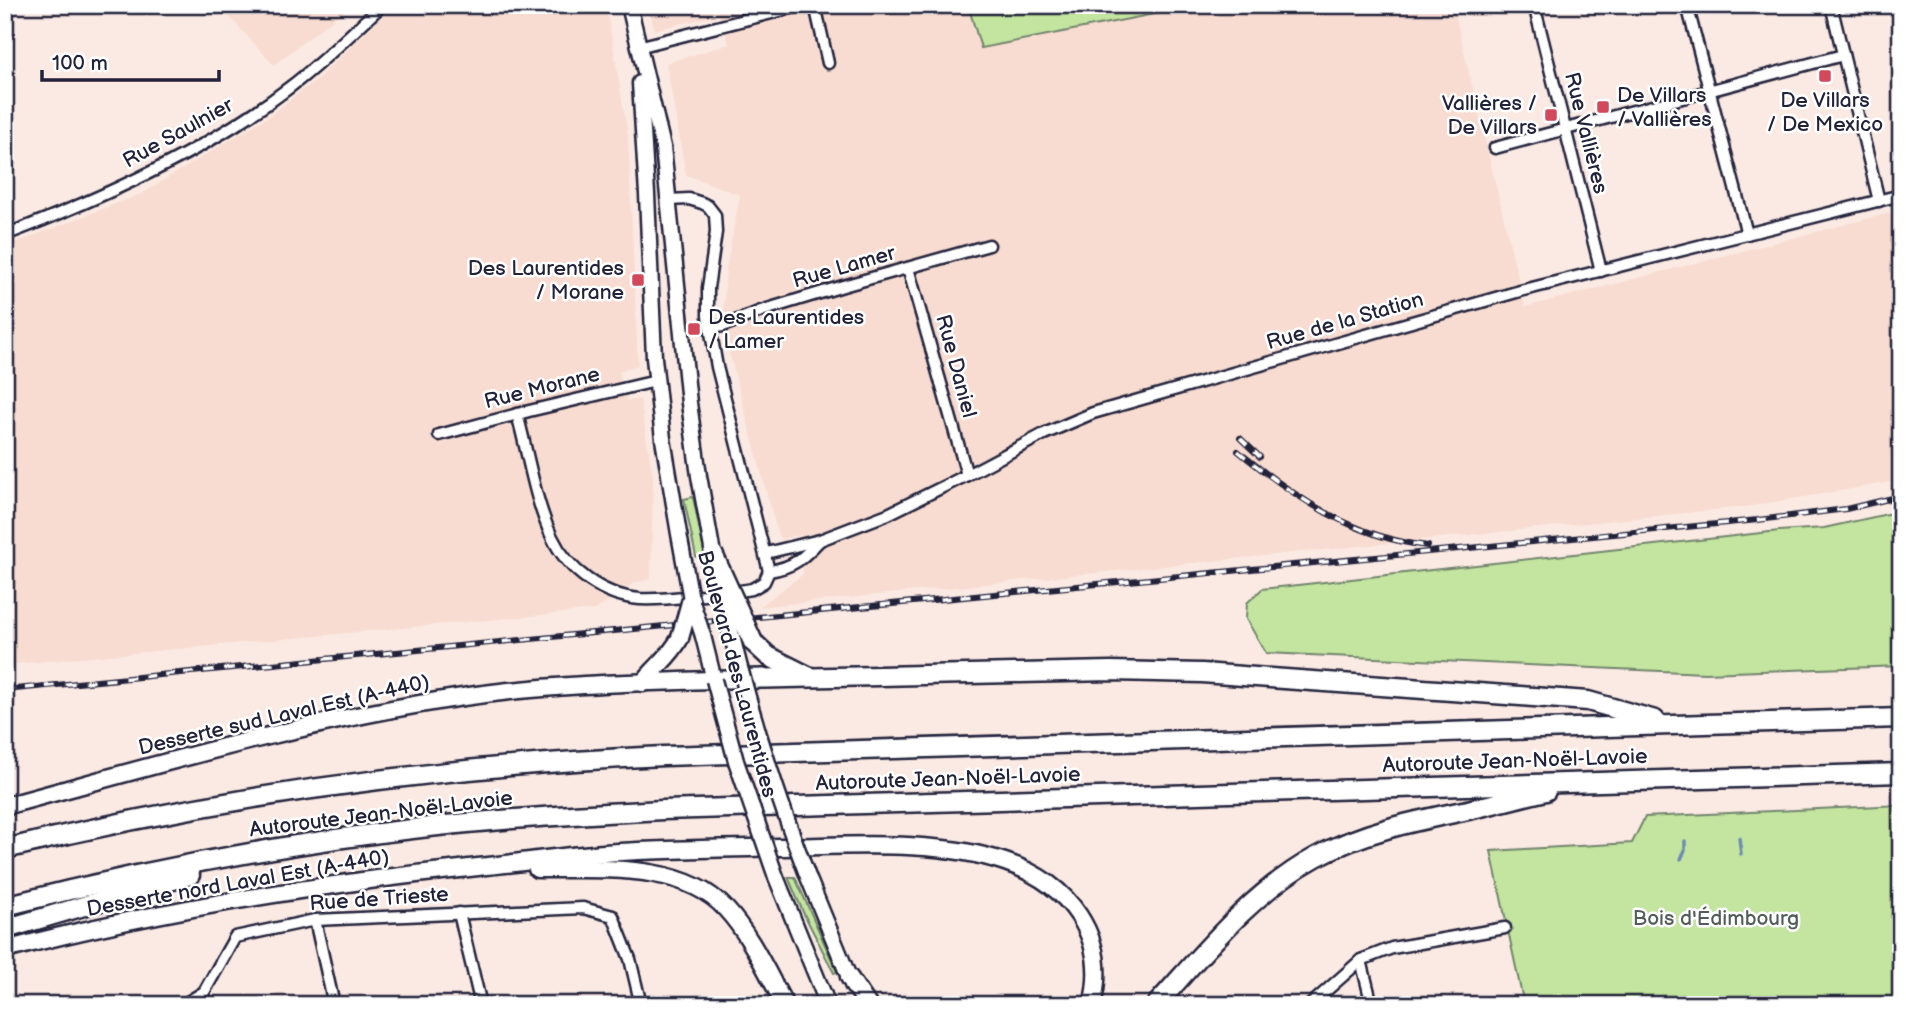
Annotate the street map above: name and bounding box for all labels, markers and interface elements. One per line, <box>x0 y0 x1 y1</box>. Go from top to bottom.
scale bar <box>42 38 219 82</box>
text: 100 m <box>52 51 108 76</box>
marker: De Villars / De Mexico <box>1817 68 1833 84</box>
street label: Rue Vallières <box>1559 70 1613 196</box>
place label: De Villars / Vallières <box>1617 83 1712 132</box>
place label: De Villars / De Mexico <box>1767 88 1883 137</box>
place label: Vallières / De Villars <box>1442 91 1537 140</box>
street label: Rue Saulnier <box>119 92 238 174</box>
marker: De Villars / Vallières <box>1595 99 1611 115</box>
marker: Vallières / De Villars <box>1543 107 1559 123</box>
street label: Rue Lamer <box>790 240 899 294</box>
place label: Des Laurentides / Morane <box>468 256 624 305</box>
marker: Des Laurentides / Morane <box>630 272 646 288</box>
street label: Rue de la Station <box>1264 287 1426 355</box>
place label: Des Laurentides / Lamer <box>708 305 864 354</box>
street label: Rue Daniel <box>930 312 982 420</box>
marker: Des Laurentides / Lamer <box>686 321 702 337</box>
street label: Rue Morane <box>482 362 602 414</box>
street label: Boulevard des Laurentides <box>692 548 782 800</box>
street label: Desserte sud Laval Est (A-440) <box>136 669 432 761</box>
street label: Autoroute Jean-Noël-Lavoie <box>1382 744 1648 778</box>
street label: Autoroute Jean-Noël-Lavoie <box>815 762 1081 796</box>
street label: Autoroute Jean-Noël-Lavoie <box>248 785 514 843</box>
street label: Desserte nord Laval Est (A-440) <box>85 844 391 922</box>
street label: Rue de Trieste <box>309 882 449 916</box>
park label: Bois d'Édimbourg <box>1633 906 1799 931</box>

